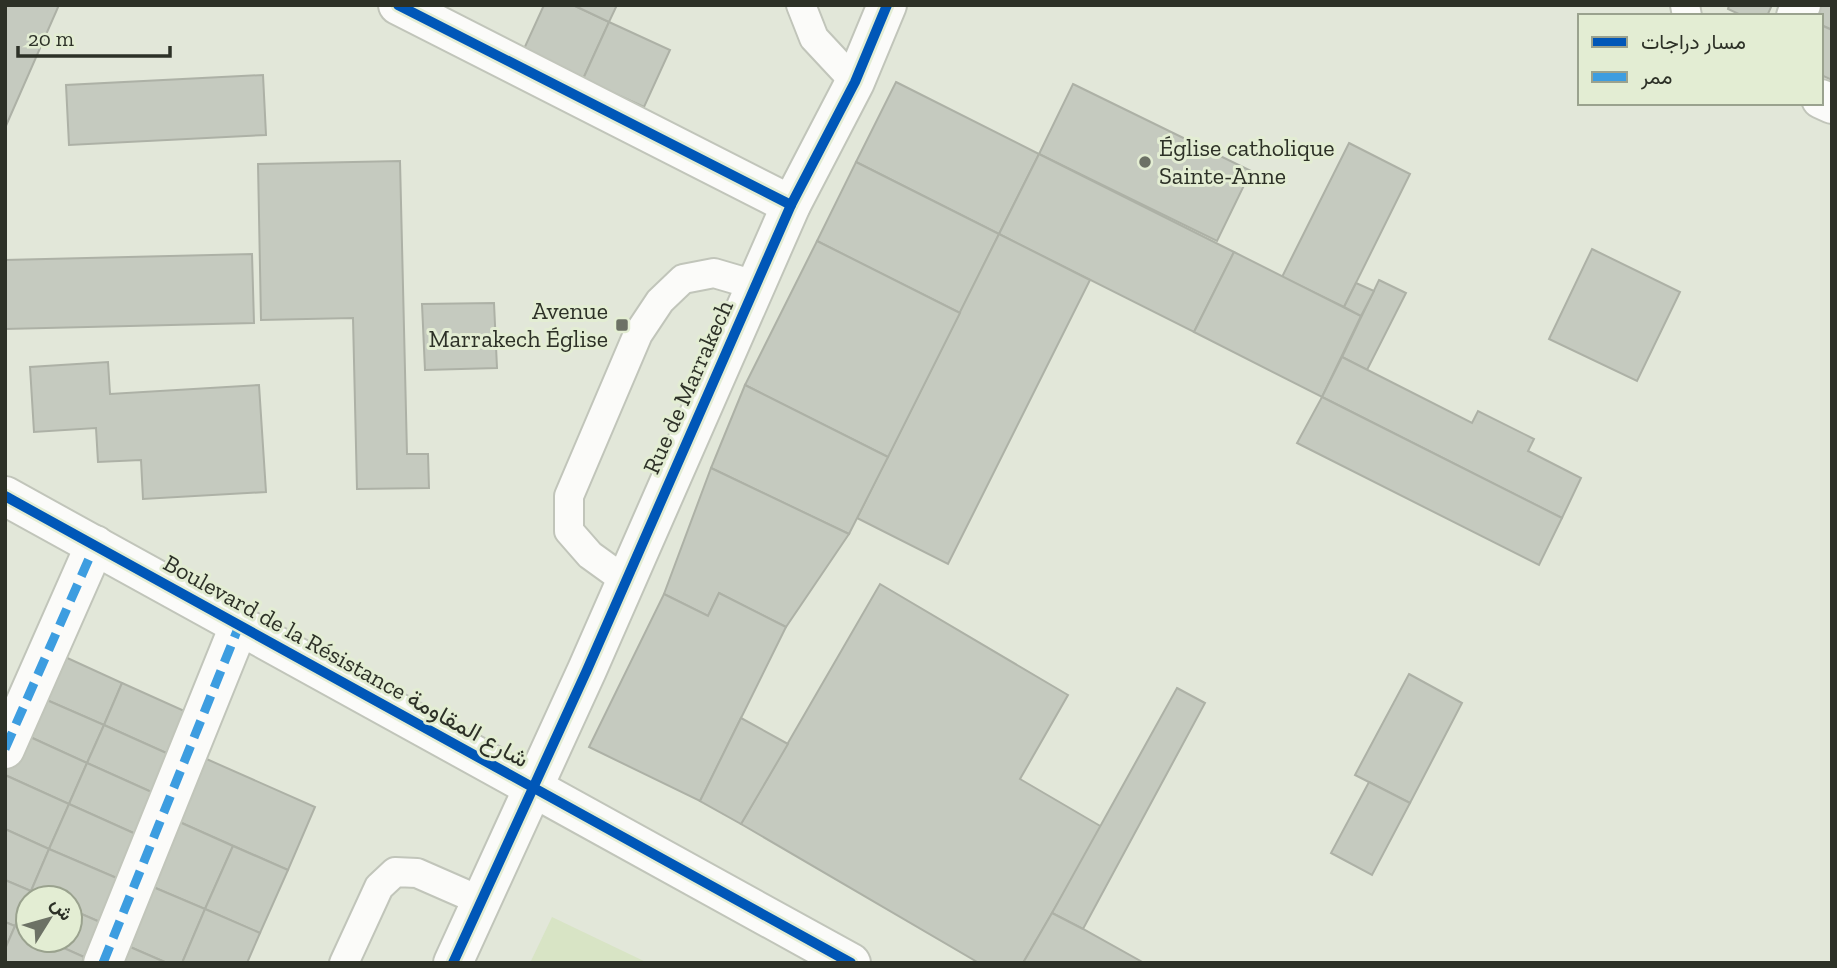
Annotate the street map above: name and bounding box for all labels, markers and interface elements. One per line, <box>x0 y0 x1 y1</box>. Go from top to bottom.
scale bar <box>18 14 170 58</box>
legend <box>1578 14 1823 105</box>
text: 20 m <box>28 26 74 51</box>
text: مسار دراجات <box>1641 29 1746 55</box>
text: ممر <box>1640 64 1672 90</box>
place label: Église catholique Sainte-Anne <box>1159 133 1335 190</box>
marker: Église catholique Sainte-Anne <box>1137 154 1153 170</box>
street label: Rue de Marrakech <box>636 295 739 478</box>
place label: Avenue Marrakech Église <box>428 296 608 353</box>
marker: Avenue Marrakech Église <box>614 317 630 333</box>
street label: Boulevard de la Résistance شارع المقاومة <box>158 548 534 775</box>
north arrow <box>14 884 84 954</box>
text: ش <box>46 893 78 925</box>

